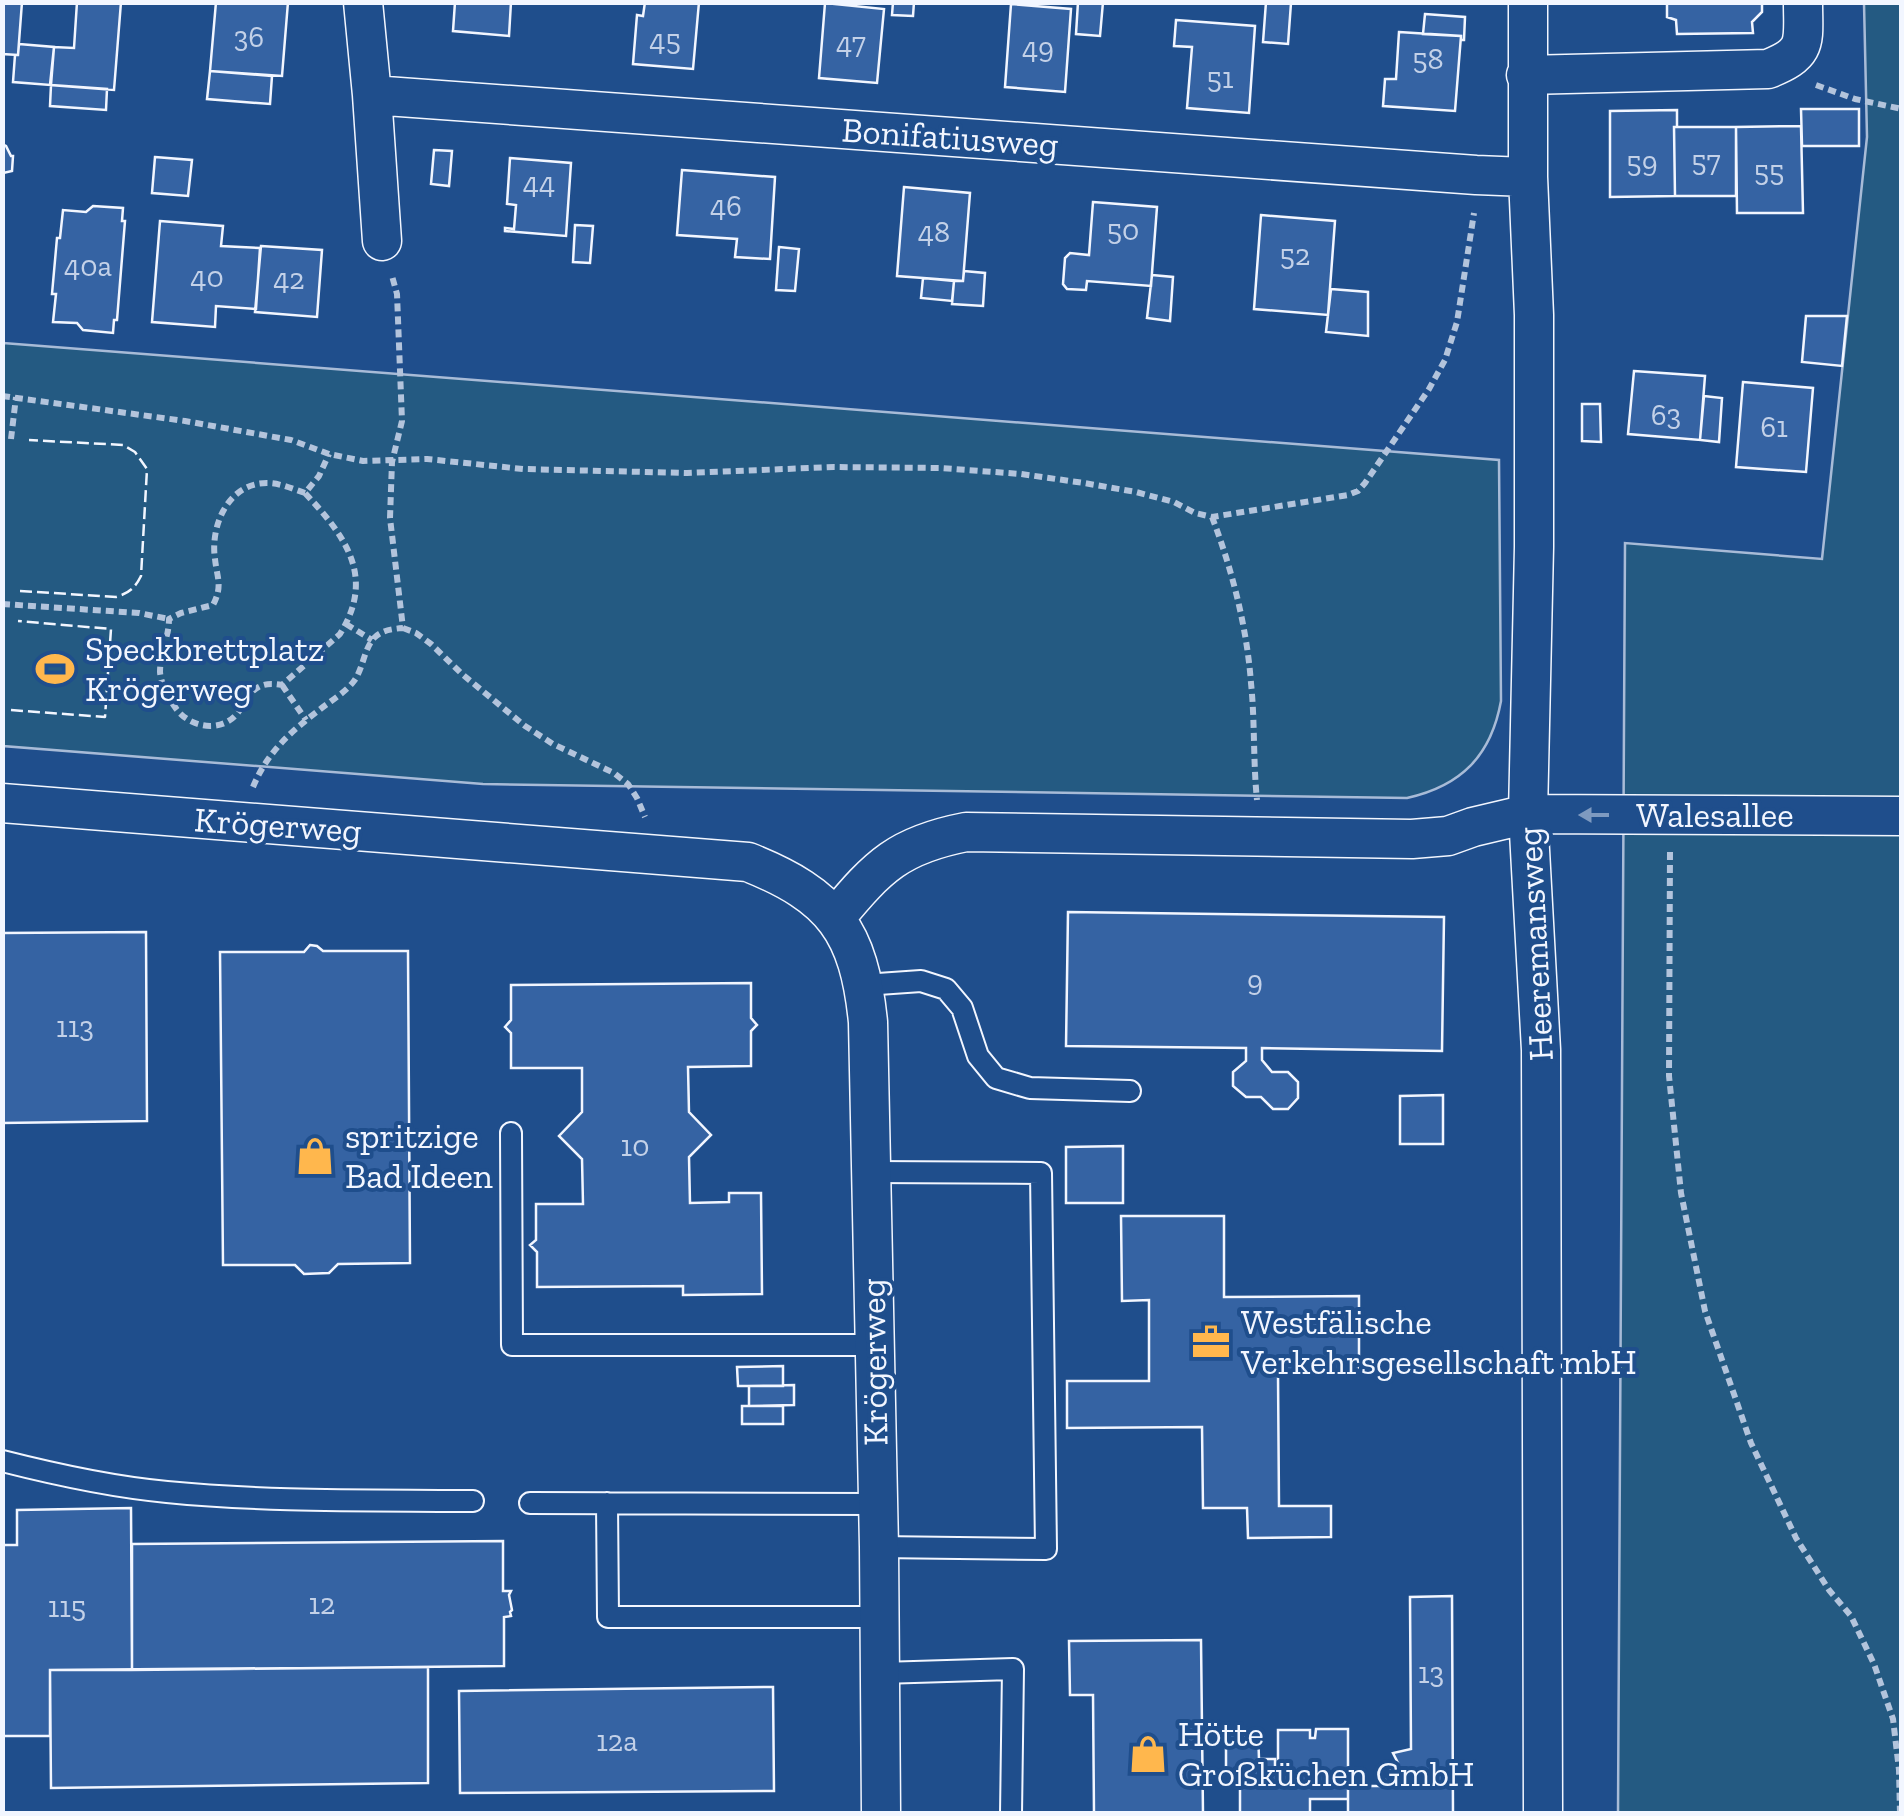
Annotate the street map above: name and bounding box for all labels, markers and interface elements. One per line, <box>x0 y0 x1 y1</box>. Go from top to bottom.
house number: 36 <box>234 19 264 55</box>
house number: 45 <box>649 22 681 58</box>
house number: 47 <box>836 25 866 61</box>
house number: 49 <box>1022 30 1054 66</box>
house number: 58 <box>1412 41 1444 77</box>
house number: 51 <box>1207 60 1233 96</box>
street label: Bonifatiusweg <box>840 108 1060 166</box>
house number: 57 <box>1691 143 1721 179</box>
house number: 59 <box>1626 144 1658 180</box>
house number: 55 <box>1754 153 1784 189</box>
house number: 44 <box>523 165 555 201</box>
house number: 46 <box>710 188 742 224</box>
house number: 50 <box>1107 212 1139 248</box>
house number: 48 <box>918 214 950 250</box>
house number: 52 <box>1280 237 1310 273</box>
house number: 40a <box>64 248 112 284</box>
house number: 40 <box>190 259 224 295</box>
house number: 42 <box>273 261 305 297</box>
house number: 63 <box>1651 397 1681 433</box>
house number: 61 <box>1760 409 1788 445</box>
place label: Speckbrettplatz Krögerweg <box>85 628 324 710</box>
sports icon: Speckbrettplatz Krögerweg <box>34 648 76 690</box>
street label: Walesallee <box>1636 794 1794 836</box>
street label: Krögerweg <box>193 798 363 852</box>
one-way arrow <box>1578 807 1610 823</box>
street label: Heeremansweg <box>1508 826 1562 1062</box>
house number: 9 <box>1247 963 1263 999</box>
house number: 113 <box>56 1009 94 1045</box>
place label: spritzige Bad Ideen <box>345 1115 493 1197</box>
house number: 10 <box>621 1128 649 1164</box>
shop icon: spritzige Bad Ideen <box>294 1135 336 1177</box>
street label: Krögerweg <box>852 1278 896 1446</box>
place label: Westfälische Verkehrsgesellschaft mbH <box>1240 1301 1637 1383</box>
office icon: Westfälische Verkehrsgesellschaft mbH <box>1190 1321 1232 1363</box>
house number: 12 <box>309 1586 336 1622</box>
house number: 115 <box>48 1589 86 1625</box>
house number: 13 <box>1418 1655 1444 1691</box>
place label: Hötte Großküchen GmbH <box>1178 1713 1475 1795</box>
house number: 12a <box>596 1723 638 1759</box>
shop icon: Hötte Großküchen GmbH <box>1127 1733 1169 1775</box>

